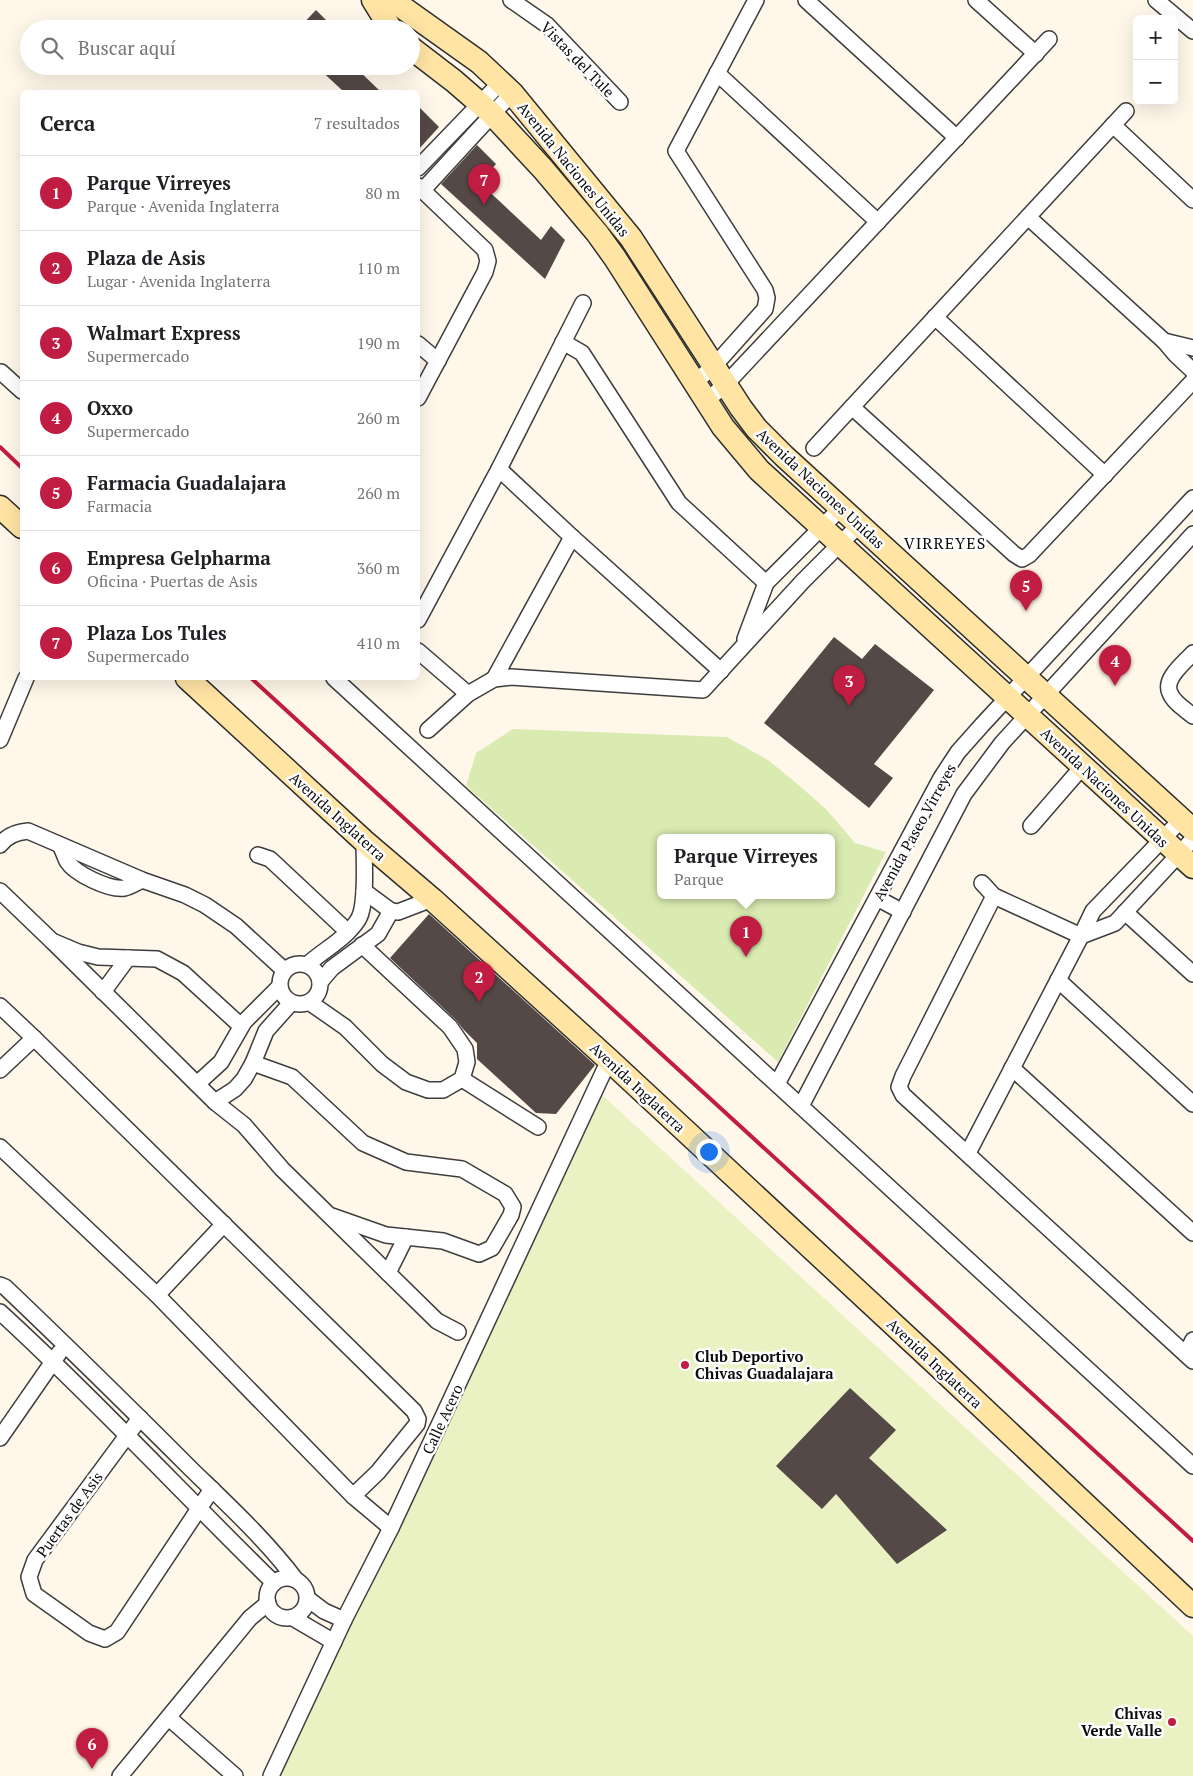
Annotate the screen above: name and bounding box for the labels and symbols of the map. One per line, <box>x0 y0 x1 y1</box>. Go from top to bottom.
street label: Vistas del Tule <box>537 17 619 101</box>
street label: Avenida Naciones Unidas <box>513 97 635 241</box>
pin: 7 <box>468 164 500 205</box>
street label: Avenida Naciones Unidas <box>753 423 889 553</box>
district label: VIRREYES <box>904 532 986 554</box>
pin: 5 <box>1010 570 1042 611</box>
pin: 4 <box>1099 645 1131 686</box>
pin: 3 <box>833 665 865 706</box>
street label: Avenida Naciones Unidas <box>1037 722 1173 852</box>
street label: Avenida Paseo Virreyes <box>868 760 960 904</box>
street label: Avenida Inglaterra <box>285 767 391 865</box>
pin: 1 <box>730 916 762 957</box>
pin: 2 <box>463 961 495 1002</box>
street label: Avenida Inglaterra <box>586 1038 690 1137</box>
your location <box>696 1139 722 1165</box>
street label: Avenida Inglaterra <box>883 1314 987 1413</box>
place label: Club Deportivo Chivas Guadalajara <box>695 1346 834 1383</box>
marker: Club Deportivo Chivas Guadalajara <box>679 1359 691 1371</box>
street label: Calle Acero <box>417 1381 467 1457</box>
street label: Puertas de Asis <box>31 1467 107 1561</box>
place label: Chivas Verde Valle <box>1081 1703 1162 1740</box>
marker: Chivas Verde Valle <box>1166 1716 1178 1728</box>
pin: 6 <box>76 1728 108 1769</box>

